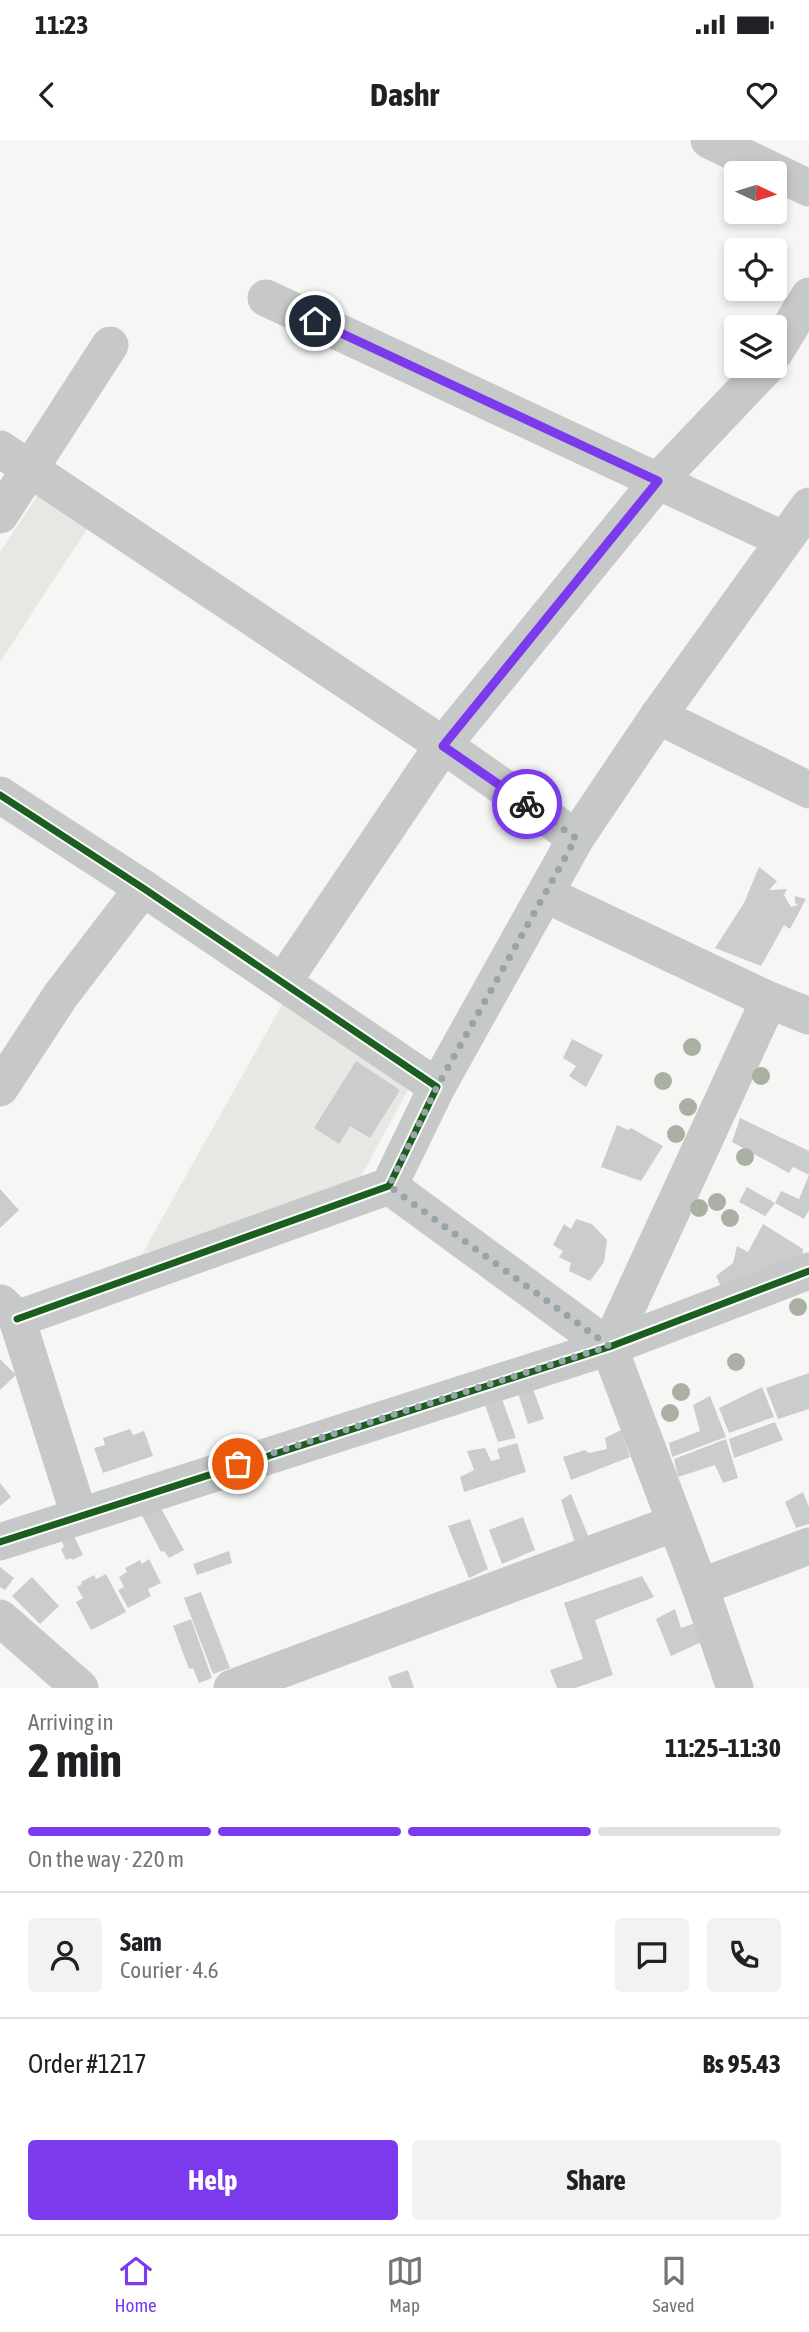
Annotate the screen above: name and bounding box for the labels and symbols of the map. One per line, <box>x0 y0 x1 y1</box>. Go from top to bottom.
north arrow <box>724 161 788 224</box>
pin <box>285 291 345 351</box>
courier <box>492 769 562 839</box>
pin <box>208 1434 268 1494</box>

